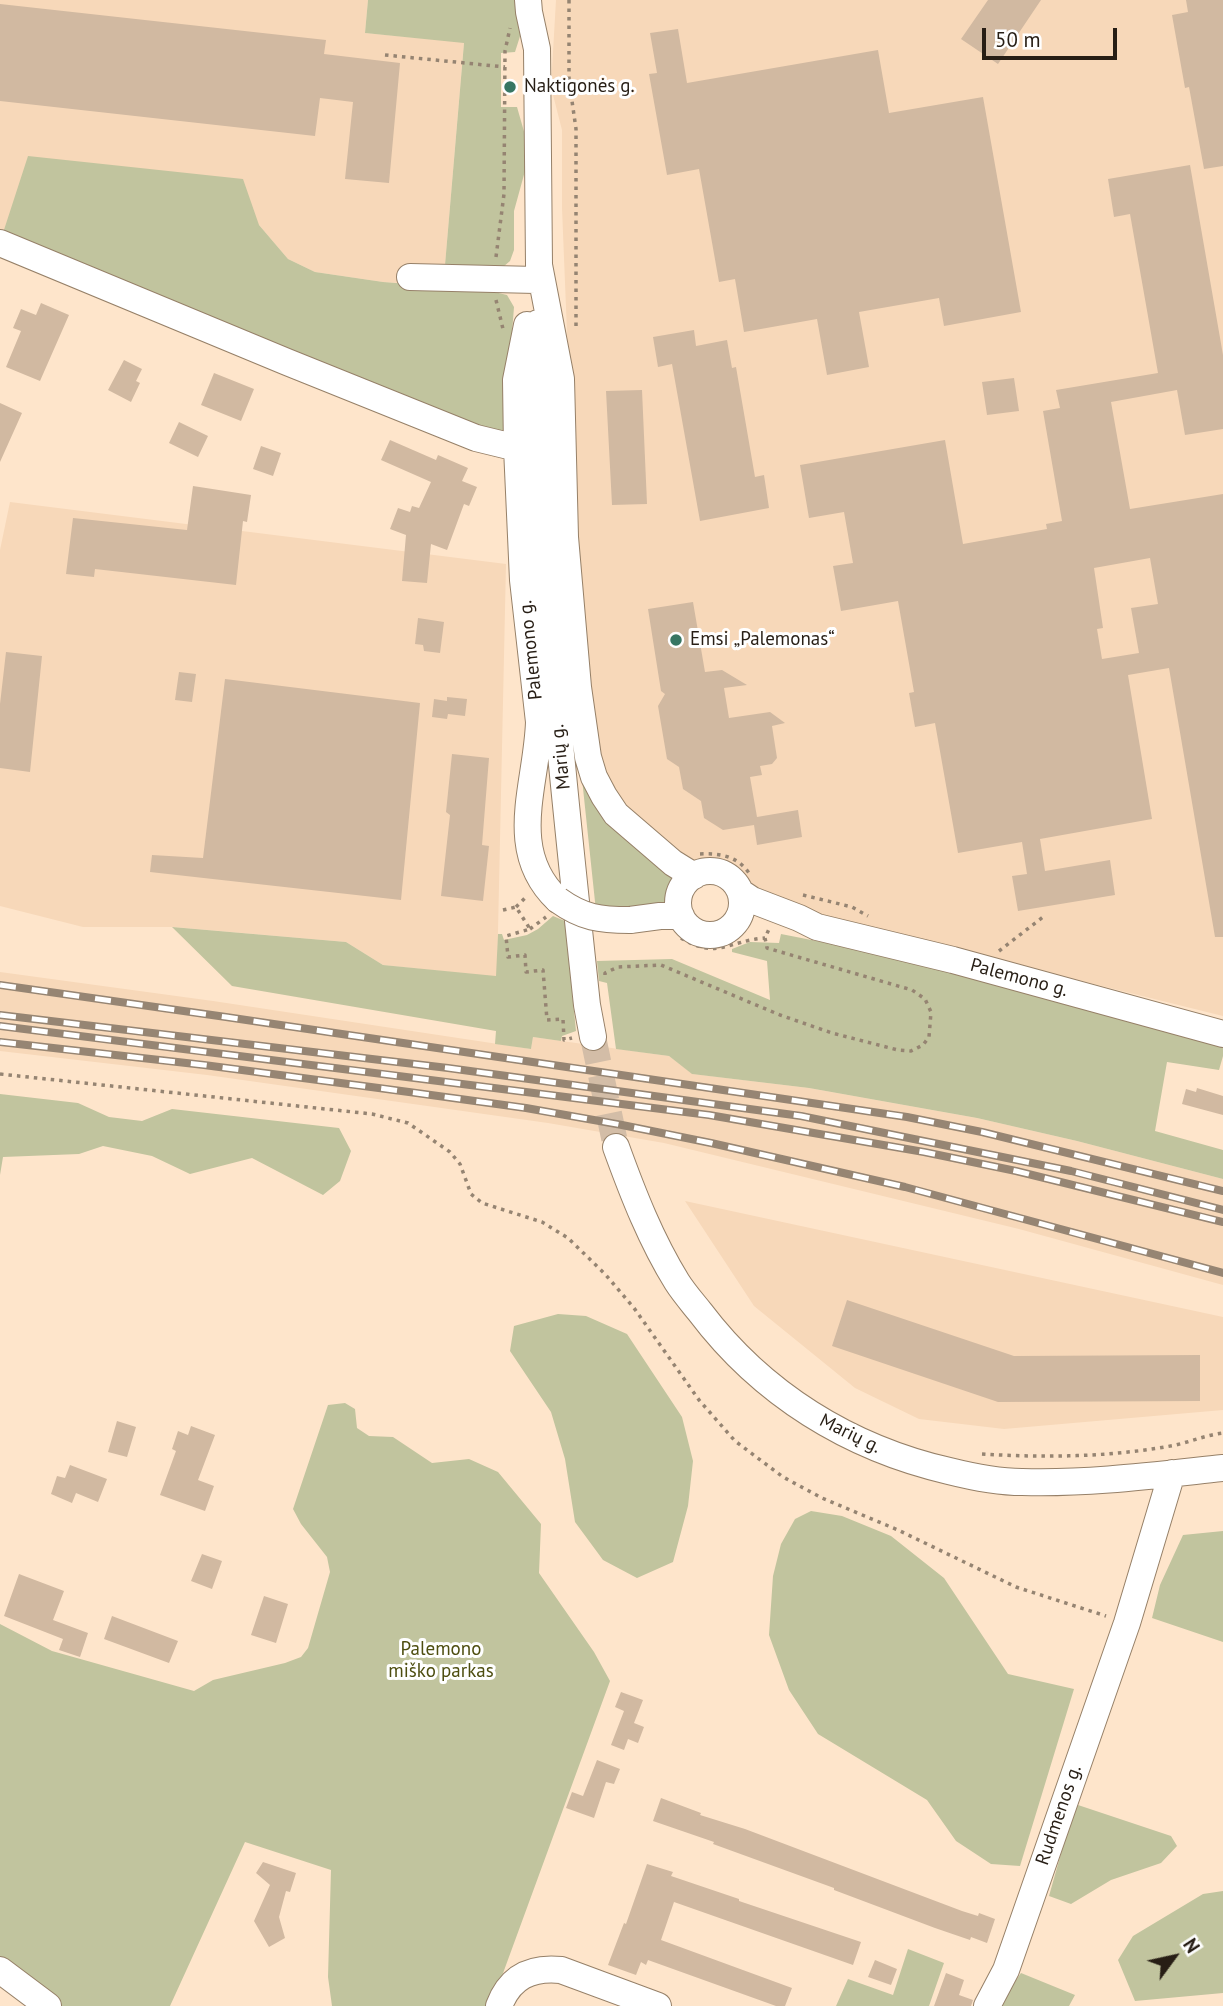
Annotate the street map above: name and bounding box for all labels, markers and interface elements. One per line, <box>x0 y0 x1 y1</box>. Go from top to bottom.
scale bar <box>985 14 1120 58</box>
text: 50 m <box>995 26 1041 53</box>
place label: Naktigonės g. <box>524 76 635 98</box>
marker: Naktigonės g. <box>502 79 518 95</box>
street label: Palemono g. <box>514 599 548 701</box>
place label: Emsi „Palemonas“ <box>690 629 835 651</box>
marker: Emsi „Palemonas“ <box>668 632 684 648</box>
street label: Marių g. <box>546 723 576 791</box>
street label: Palemono g. <box>968 954 1070 1002</box>
street label: Marių g. <box>816 1409 884 1459</box>
park label: Palemono miško parkas <box>388 1639 494 1683</box>
street label: Rudmenos g. <box>1031 1762 1087 1868</box>
north arrow <box>1139 1922 1209 1992</box>
text: N <box>1178 1934 1205 1957</box>

